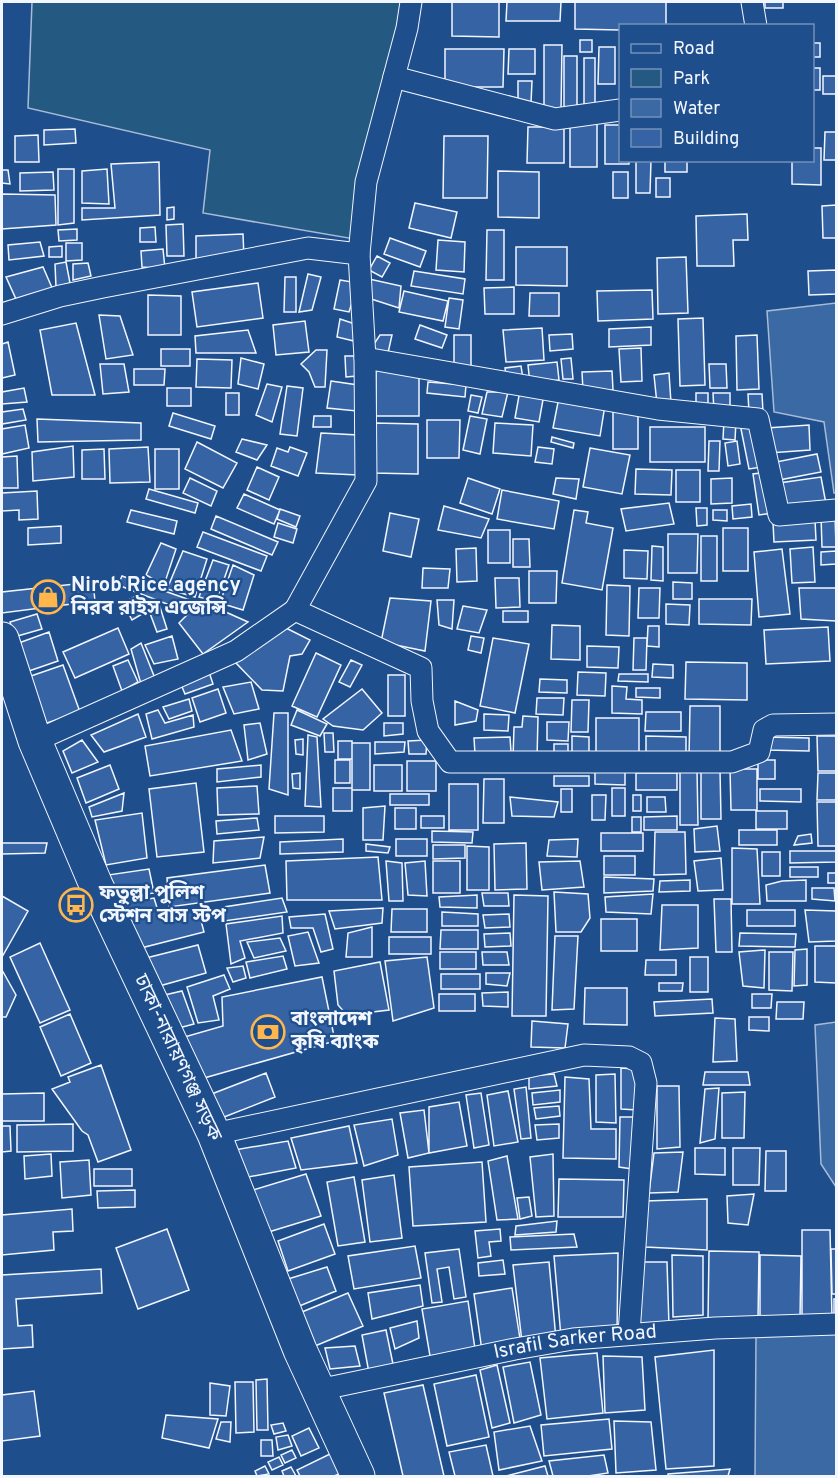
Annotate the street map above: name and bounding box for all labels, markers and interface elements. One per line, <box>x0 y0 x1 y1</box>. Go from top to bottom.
legend <box>619 24 814 162</box>
text: Road <box>673 38 715 61</box>
text: Park <box>673 68 710 91</box>
text: Water <box>673 98 720 121</box>
text: Building <box>673 128 739 151</box>
place label: Nirob Rice agency নিরব রাইস এজেন্সি <box>70 573 241 622</box>
shop icon: Nirob Rice agency নিরব রাইস এজেন্সি <box>30 579 66 615</box>
place label: ফতুল্লা পুলিশ স্টেশন বাস স্টপ <box>98 880 226 930</box>
bus stop icon: ফতুল্লা পুলিশ স্টেশন বাস স্টপ <box>58 887 94 923</box>
street label: ঢাকা-নারায়ণগঞ্জ সড়ক <box>127 970 227 1146</box>
place label: বাংলাদেশ কৃষি ব্যাংক <box>290 1007 380 1056</box>
bank icon: বাংলাদেশ কৃষি ব্যাংক <box>250 1014 286 1050</box>
street label: Israfil Sarker Road <box>491 1320 658 1366</box>

